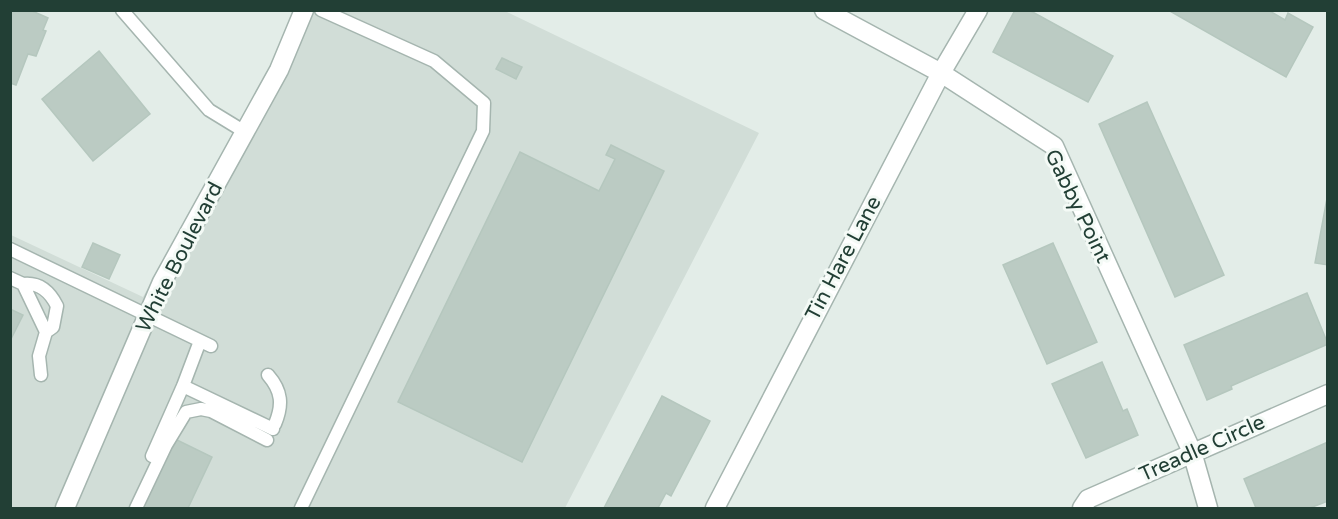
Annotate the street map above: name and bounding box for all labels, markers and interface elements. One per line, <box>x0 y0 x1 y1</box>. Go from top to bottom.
street label: Gabby Point <box>1039 145 1116 267</box>
street label: White Boulevard <box>131 178 228 337</box>
street label: Tin Hare Lane <box>800 192 887 325</box>
street label: Treadle Circle <box>1136 410 1269 487</box>

